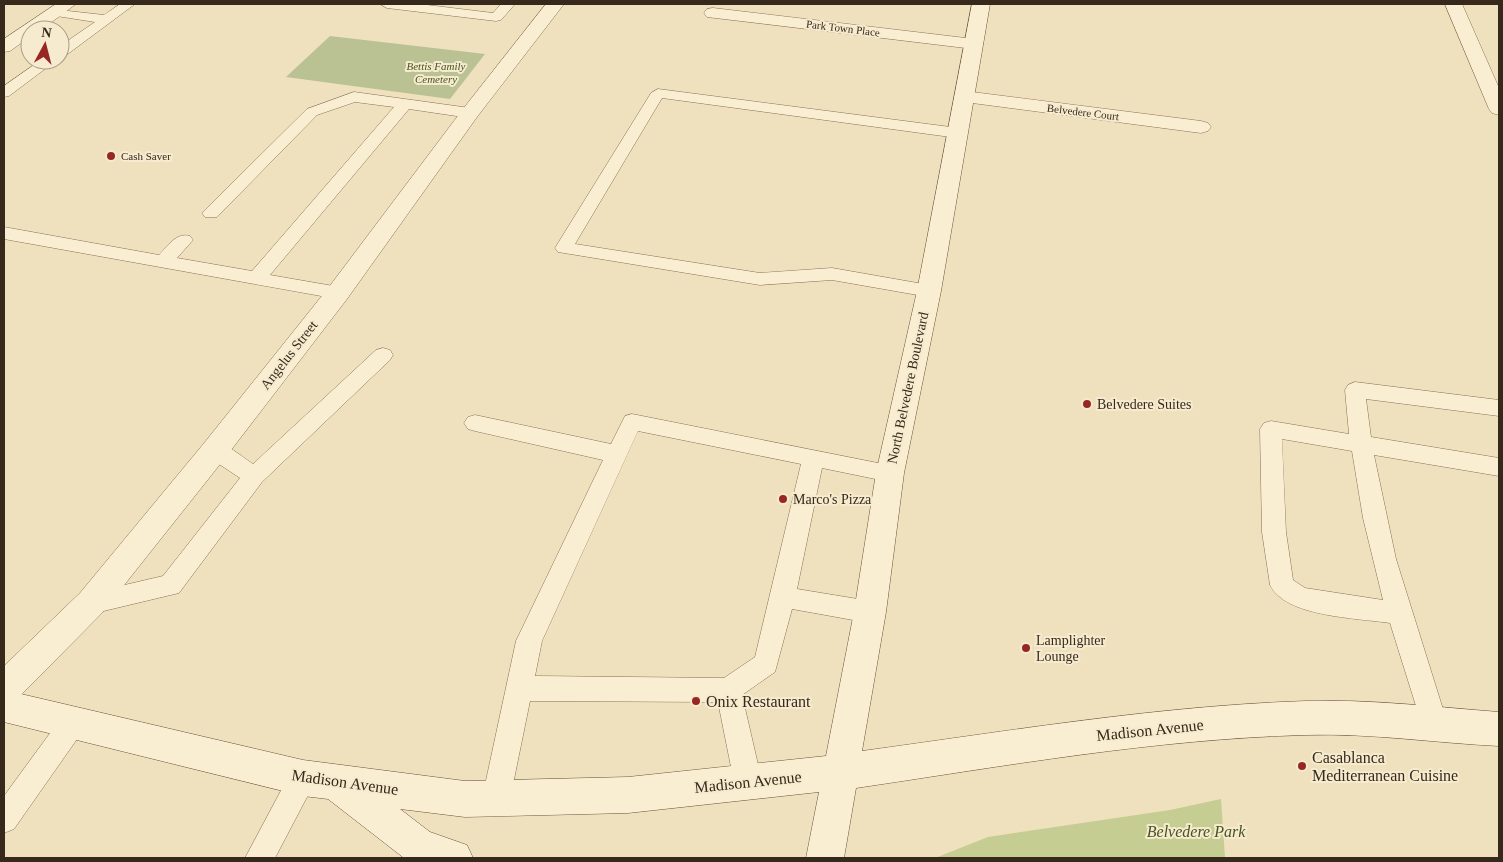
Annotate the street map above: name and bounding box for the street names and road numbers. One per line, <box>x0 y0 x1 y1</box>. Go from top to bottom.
street label: Park Town Place <box>805 18 881 38</box>
street label: Belvedere Court <box>1046 102 1120 122</box>
street label: North Belvedere Boulevard <box>885 311 931 465</box>
street label: Angelus Street <box>258 318 320 392</box>
street label: Madison Avenue <box>1096 716 1204 744</box>
street label: Madison Avenue <box>290 766 400 798</box>
street label: Madison Avenue <box>694 768 802 796</box>

